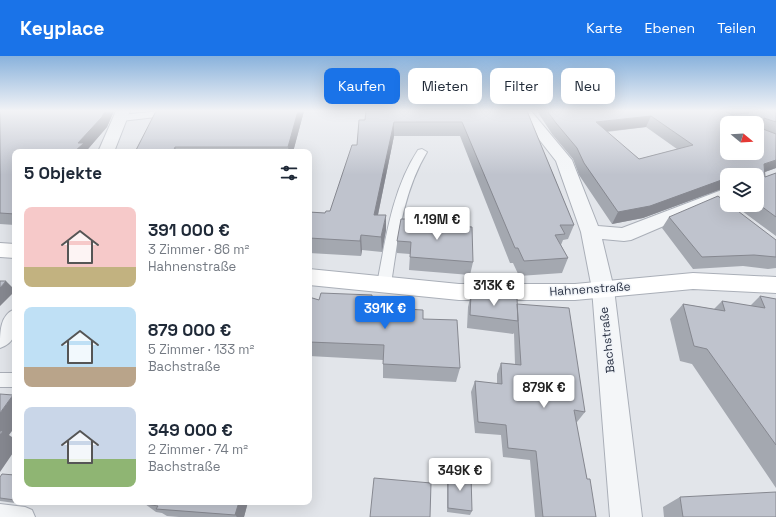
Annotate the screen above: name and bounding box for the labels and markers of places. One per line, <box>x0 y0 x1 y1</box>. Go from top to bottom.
pin: 1.19M € <box>400 207 474 241</box>
pin: 313K € <box>461 273 527 307</box>
pin: 391K € <box>352 296 418 330</box>
pin: 879K € <box>511 375 577 409</box>
pin: 349K € <box>427 458 493 492</box>

